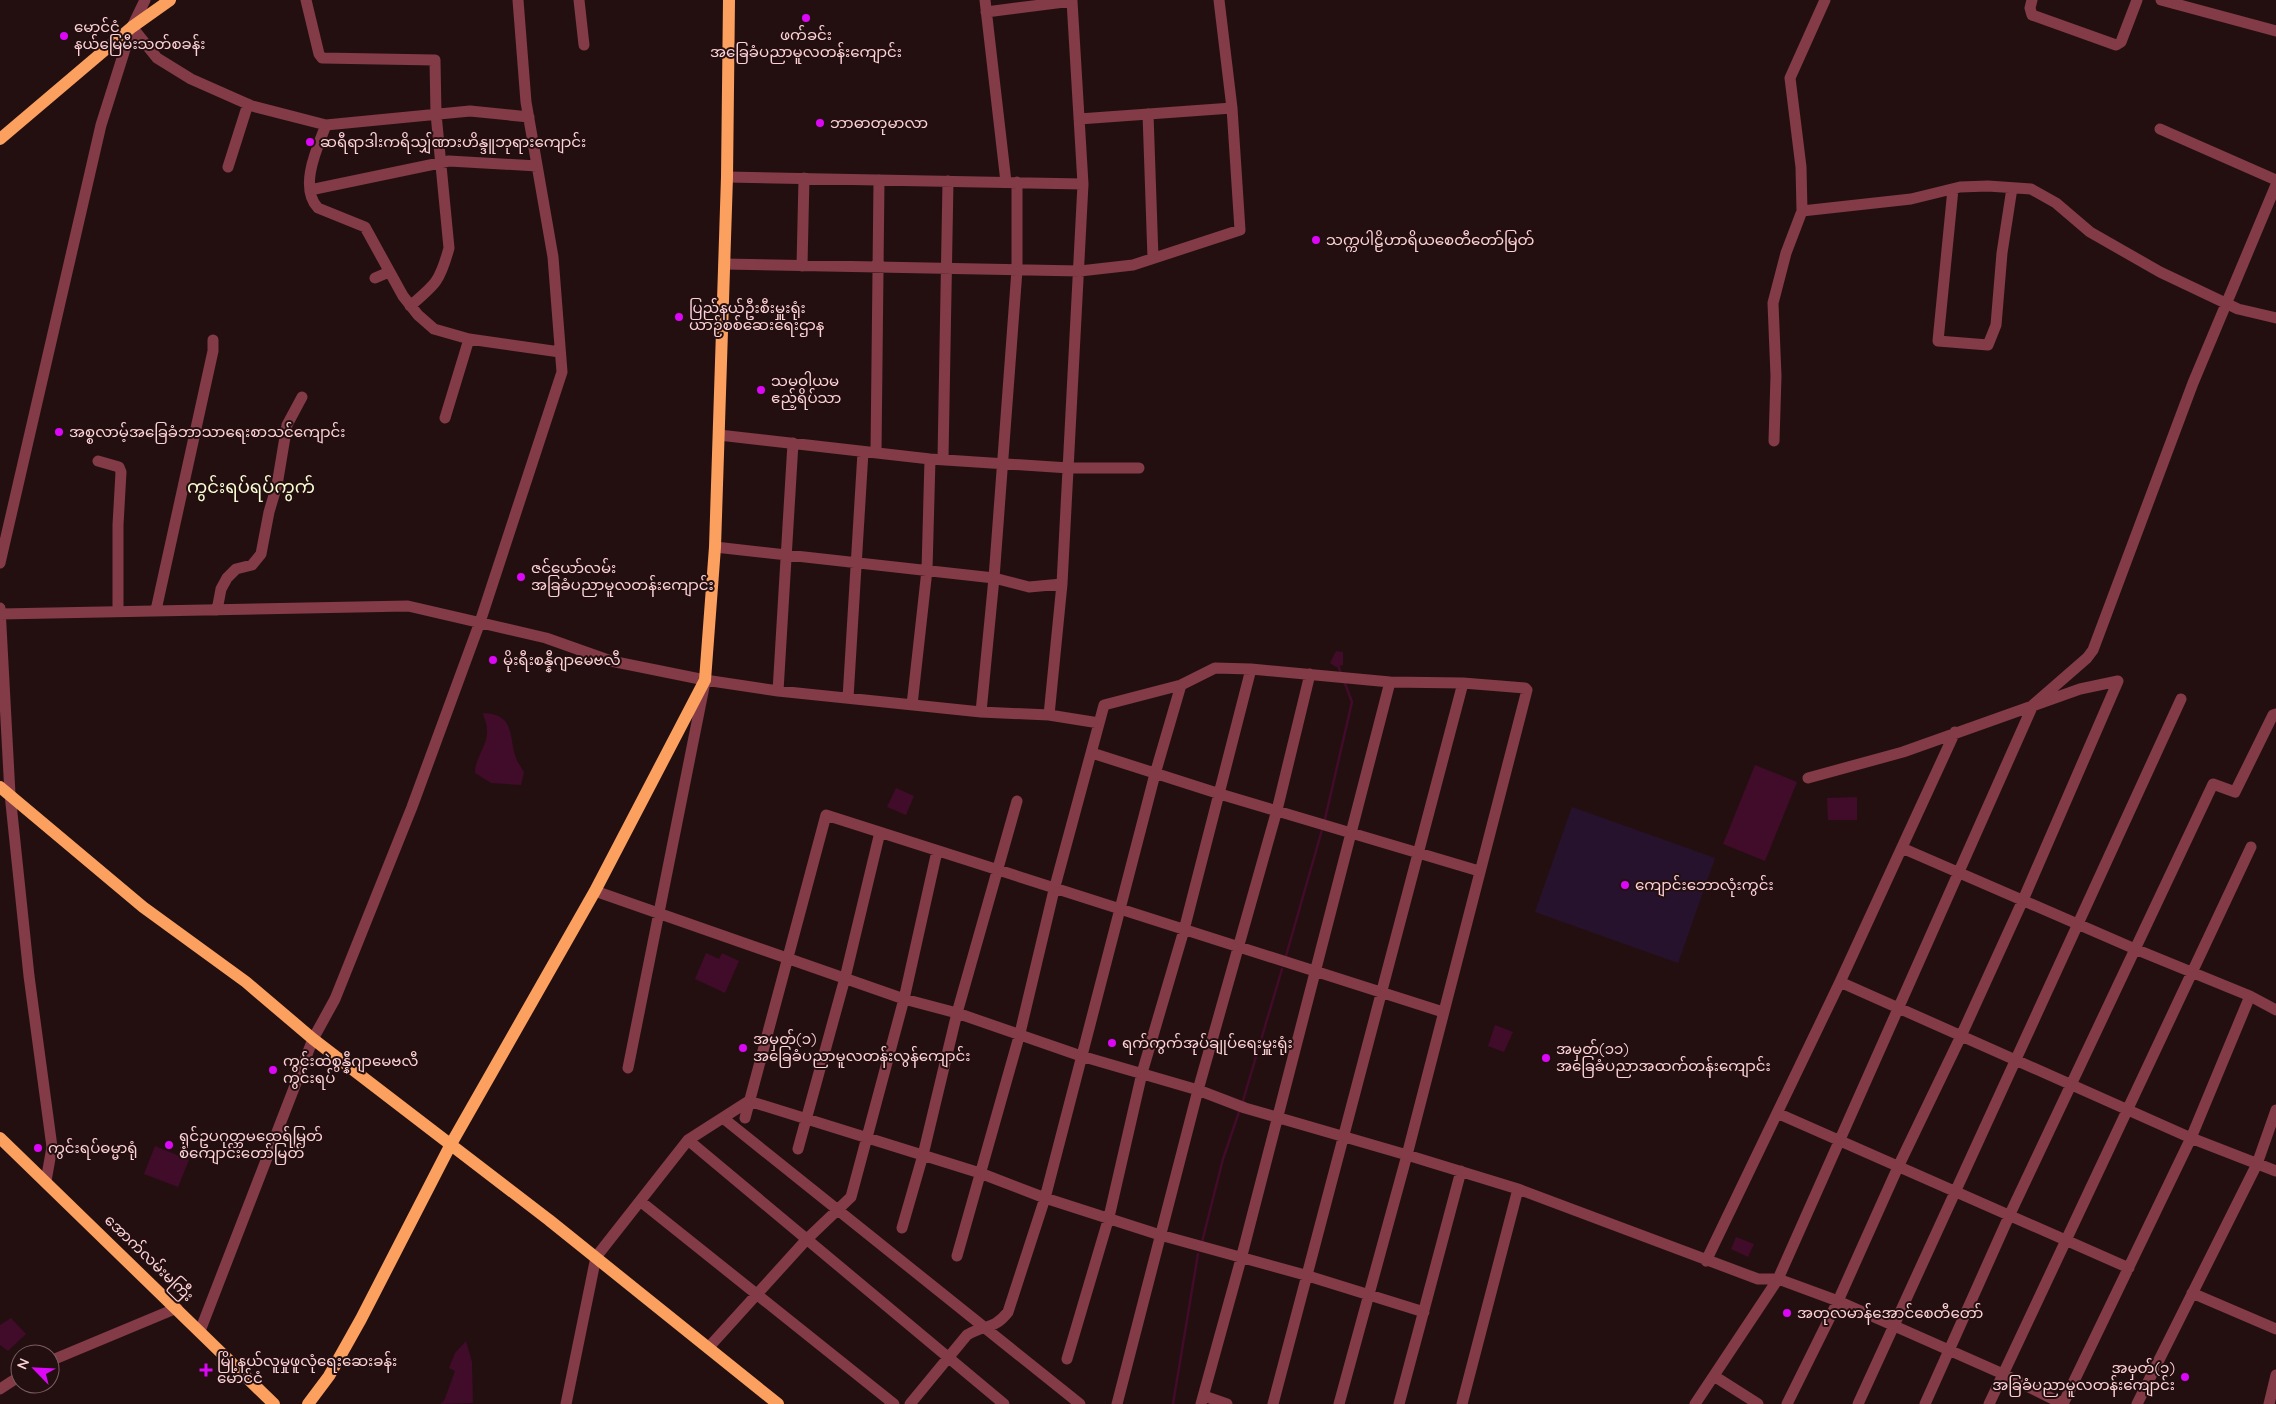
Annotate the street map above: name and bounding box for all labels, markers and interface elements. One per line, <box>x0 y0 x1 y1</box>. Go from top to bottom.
marker: ဖက်ခင်း အခြေခံပညာမူလတန်းကျောင်း <box>800 12 812 24</box>
place label: မောင်ငံ နယ်မြေမီးသတ်စခန်း <box>74 17 205 56</box>
place label: ဖက်ခင်း အခြေခံပညာမူလတန်းကျောင်း <box>710 25 902 64</box>
marker: မောင်ငံ နယ်မြေမီးသတ်စခန်း <box>58 30 70 42</box>
place label: ဘာဓာတုမာလာ <box>830 113 928 135</box>
marker: ဘာဓာတုမာလာ <box>814 117 826 129</box>
place label: ဆရီရာဒါးကရိသျှ်ဏားဟိန္ဒူဘုရားကျောင်း <box>320 132 586 154</box>
marker: ဆရီရာဒါးကရိသျှ်ဏားဟိန္ဒူဘုရားကျောင်း <box>304 136 316 148</box>
place label: သက္ကပါဠိဟာရိယစေတီတော်မြတ် <box>1326 230 1535 252</box>
marker: သက္ကပါဠိဟာရိယစေတီတော်မြတ် <box>1310 234 1322 246</box>
place label: ပြည်နယ်ဦးစီးမှူးရုံး ယာဉ်စစ်ဆေးရေးဌာန <box>689 298 825 337</box>
marker: ပြည်နယ်ဦးစီးမှူးရုံး ယာဉ်စစ်ဆေးရေးဌာန <box>673 311 685 323</box>
place label: သမဝါယမ ဧည့်ရိပ်သာ <box>771 371 841 410</box>
marker: သမဝါယမ ဧည့်ရိပ်သာ <box>755 384 767 396</box>
place label: အစ္စလာမ့်အခြေခံဘာသာရေးစာသင်ကျောင်း <box>69 422 346 444</box>
marker: အစ္စလာမ့်အခြေခံဘာသာရေးစာသင်ကျောင်း <box>53 426 65 438</box>
district label: ကွင်းရပ်ရပ်ကွက် <box>187 474 315 502</box>
place label: ဇင်ယော်လမ်း အခြခံပညာမူလတန်းကျောင်း <box>531 558 714 597</box>
marker: ဇင်ယော်လမ်း အခြခံပညာမူလတန်းကျောင်း <box>515 571 527 583</box>
place label: မိုးရီးစန္နီဂျာမေဗလီ <box>503 650 621 673</box>
marker: မိုးရီးစန္နီဂျာမေဗလီ <box>487 654 499 666</box>
place label: ကျောင်းဘောလုံးကွင်း <box>1635 875 1774 897</box>
marker: ကျောင်းဘောလုံးကွင်း <box>1619 879 1631 891</box>
place label: အမှတ်(၁) အခြေခံပညာမူလတန်းလွန်ကျောင်း <box>753 1029 970 1068</box>
place label: ရက်ကွက်အုပ်ချုပ်ရေးမှူးရုံး <box>1122 1033 1293 1055</box>
marker: ရက်ကွက်အုပ်ချုပ်ရေးမှူးရုံး <box>1106 1037 1118 1049</box>
place label: အမှတ်(၁၁) အခြေခံပညာအထက်တန်းကျောင်း <box>1556 1039 1771 1078</box>
marker: အမှတ်(၁) အခြေခံပညာမူလတန်းလွန်ကျောင်း <box>737 1042 749 1054</box>
place label: ကွင်းထဲစွန္နီဂျာမေဗလီ ကွင်းရပ် <box>283 1051 418 1090</box>
marker: အမှတ်(၁၁) အခြေခံပညာအထက်တန်းကျောင်း <box>1540 1052 1552 1064</box>
marker: ကွင်းထဲစွန္နီဂျာမေဗလီ ကွင်းရပ် <box>267 1064 279 1076</box>
place label: ရှင်ဥပဂုတ္တမထေရ်မြတ် စံကျောင်းတော်မြတ် <box>179 1126 323 1165</box>
place label: ကွင်းရပ်ဓမ္မာရုံ <box>48 1138 138 1160</box>
marker: ရှင်ဥပဂုတ္တမထေရ်မြတ် စံကျောင်းတော်မြတ် <box>163 1139 175 1151</box>
marker: ကွင်းရပ်ဓမ္မာရုံ <box>32 1142 44 1154</box>
street label: အောက်လမ်းမကြီး <box>99 1210 198 1307</box>
place label: အတုလမာန်အောင်စေတီတော် <box>1797 1303 1984 1325</box>
marker: အတုလမာန်အောင်စေတီတော် <box>1781 1307 1793 1319</box>
north arrow <box>10 1344 60 1394</box>
place label: မြို့နယ်လူမှုဖူလုံရေးဆေးခန်း မောင်ငံ <box>217 1351 397 1387</box>
text: N <box>13 1355 33 1372</box>
place label: အမှတ်(၁) အခြခံပညာမူလတန်းကျောင်း <box>1992 1358 2175 1397</box>
marker: မြို့နယ်လူမှုဖူလုံရေးဆေးခန်း မောင်ငံ <box>199 1363 213 1377</box>
marker: အမှတ်(၁) အခြခံပညာမူလတန်းကျောင်း <box>2179 1371 2191 1383</box>

